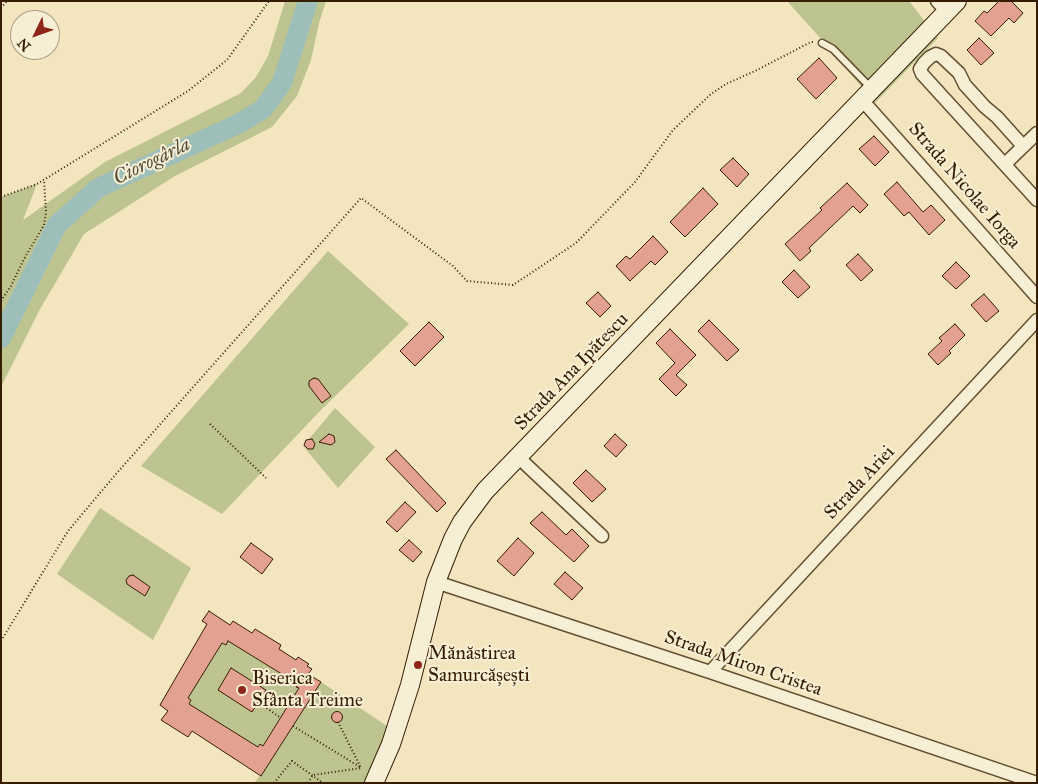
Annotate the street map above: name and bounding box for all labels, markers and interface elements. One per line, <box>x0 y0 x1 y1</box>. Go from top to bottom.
north arrow <box>10 10 60 60</box>
text: N <box>14 35 35 55</box>
street label: Strada Nicolae Iorga <box>903 118 1025 254</box>
water label: Ciorogârla <box>110 133 194 191</box>
street label: Strada Ana Ipătescu <box>510 308 634 436</box>
street label: Strada Ariei <box>820 441 900 525</box>
street label: Strada Miron Cristea <box>661 626 825 702</box>
place label: Mănăstirea Samurcășești <box>428 643 530 687</box>
marker: Mănăstirea Samurcășești <box>412 659 424 671</box>
place label: Biserica Sfânta Treime <box>252 668 363 712</box>
marker: Biserica Sfânta Treime <box>236 684 248 696</box>

